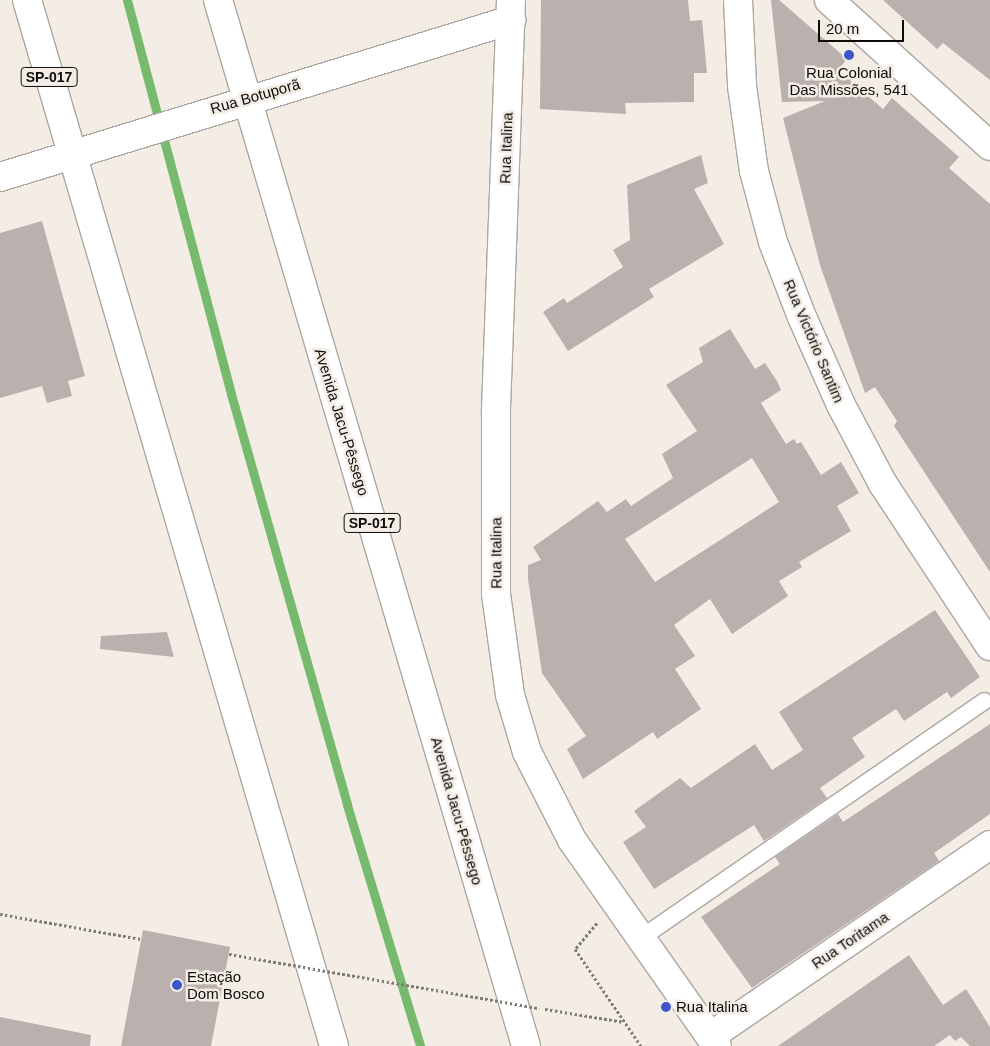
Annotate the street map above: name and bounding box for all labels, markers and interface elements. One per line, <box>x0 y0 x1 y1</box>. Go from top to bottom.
scale bar <box>820 10 906 42</box>
text: 20 m <box>826 20 859 37</box>
marker: Rua Colonial Das Missões, 541 <box>843 49 855 61</box>
place label: Rua Colonial Das Missões, 541 <box>789 63 909 98</box>
road number: SP-017 <box>20 66 78 88</box>
street label: Rua Botuporã <box>208 75 302 117</box>
street label: Rua Italina <box>496 112 516 184</box>
street label: Rua Victório Santim <box>780 277 848 405</box>
street label: Avenida Jacu-Pêssego <box>311 346 373 498</box>
road number: SP-017 <box>343 512 401 534</box>
street label: Rua Italina <box>487 517 505 589</box>
street label: Avenida Jacu-Pêssego <box>427 735 487 887</box>
street label: Rua Toritama <box>808 908 892 972</box>
place label: Estação Dom Bosco <box>187 967 265 1002</box>
marker: Estação Dom Bosco <box>171 979 183 991</box>
place label: Rua Italina <box>676 998 748 1016</box>
marker: Rua Italina <box>660 1001 672 1013</box>

